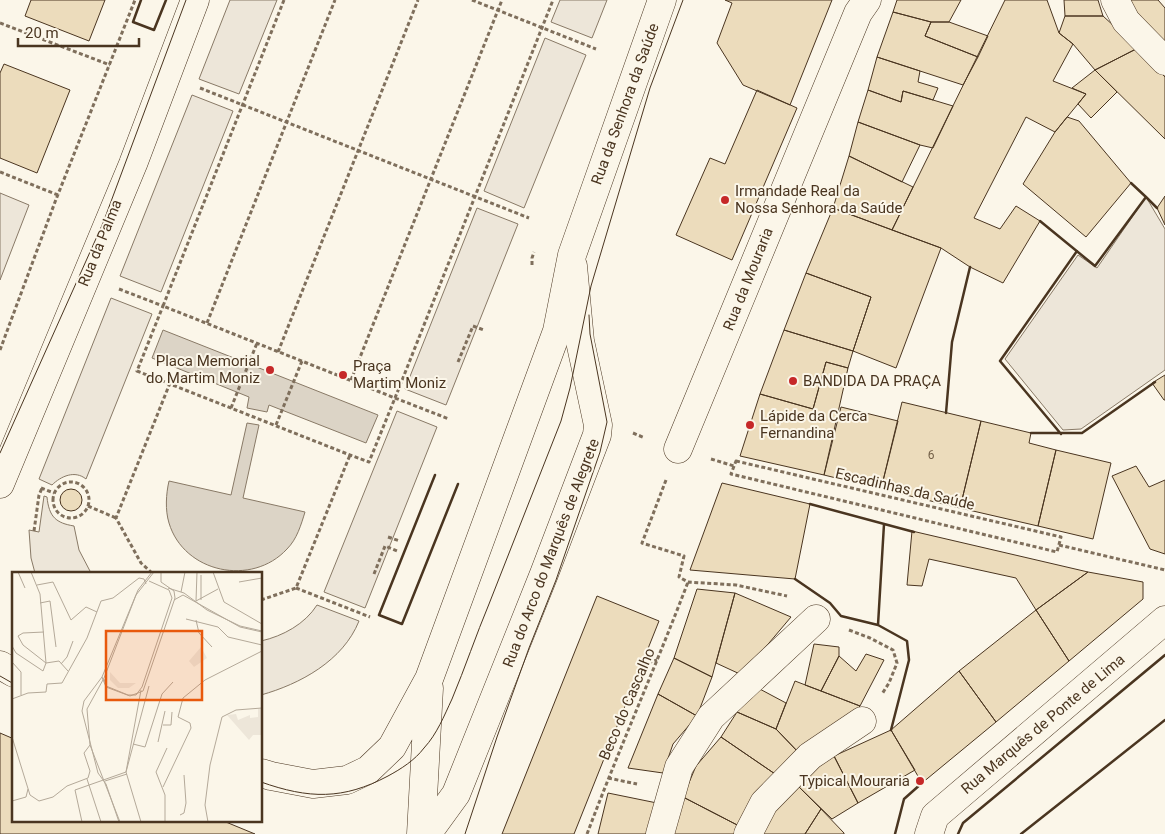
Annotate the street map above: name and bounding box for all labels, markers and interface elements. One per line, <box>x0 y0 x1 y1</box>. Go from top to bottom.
scale bar <box>18 15 139 47</box>
street label: Rua da Senhora da Saúde <box>587 21 663 187</box>
text: 20 m <box>25 24 59 42</box>
place label: Irmandade Real da Nossa Senhora da Saúde <box>735 182 902 217</box>
marker: Irmandade Real da Nossa Senhora da Saúde <box>719 194 731 206</box>
street label: Rua da Palma <box>74 197 126 289</box>
street label: Rua da Mouraria <box>719 225 777 333</box>
place label: Placa Memorial do Martim Moniz <box>146 352 260 387</box>
place label: Praça Martim Moniz <box>353 357 446 392</box>
marker: Placa Memorial do Martim Moniz <box>264 364 276 376</box>
marker: Praça Martim Moniz <box>337 369 349 381</box>
place label: BANDIDA DA PRAÇA <box>803 372 941 390</box>
marker: BANDIDA DA PRAÇA <box>787 375 799 387</box>
place label: Lápide da Cerca Fernandina <box>760 407 867 442</box>
marker: Lápide da Cerca Fernandina <box>744 419 756 431</box>
street label: Rua do Arco do Marquês de Alegrete <box>499 436 603 670</box>
house number: 6 <box>928 448 935 462</box>
street label: Escadinhas da Saúde <box>833 464 977 514</box>
inset map <box>12 572 262 822</box>
street label: Beco do Cascalho <box>595 645 659 763</box>
street label: Rua Marquês de Ponte de Lima <box>958 650 1128 798</box>
place label: Typical Mouraria <box>799 772 910 790</box>
marker: Typical Mouraria <box>914 775 926 787</box>

